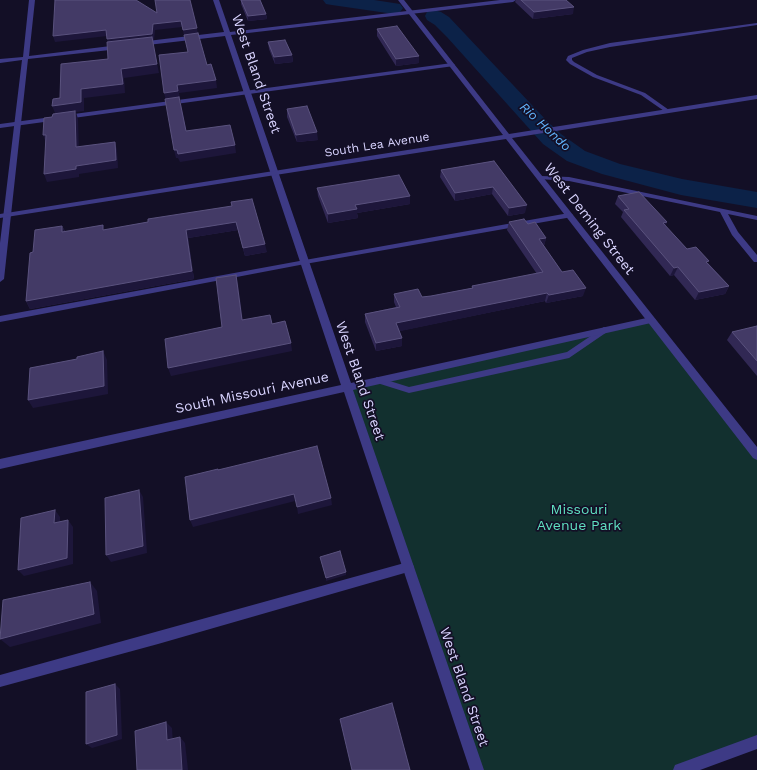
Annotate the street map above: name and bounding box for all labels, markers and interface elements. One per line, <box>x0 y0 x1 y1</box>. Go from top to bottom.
street label: West Bland Street <box>228 12 284 136</box>
water label: Rio Hondo <box>516 99 574 155</box>
street label: South Lea Avenue <box>323 130 431 160</box>
street label: West Deming Street <box>540 160 638 278</box>
street label: West Bland Street <box>332 319 388 443</box>
street label: South Missouri Avenue <box>174 369 330 417</box>
park label: Missouri Avenue Park <box>537 502 621 534</box>
street label: West Bland Street <box>436 625 492 749</box>

